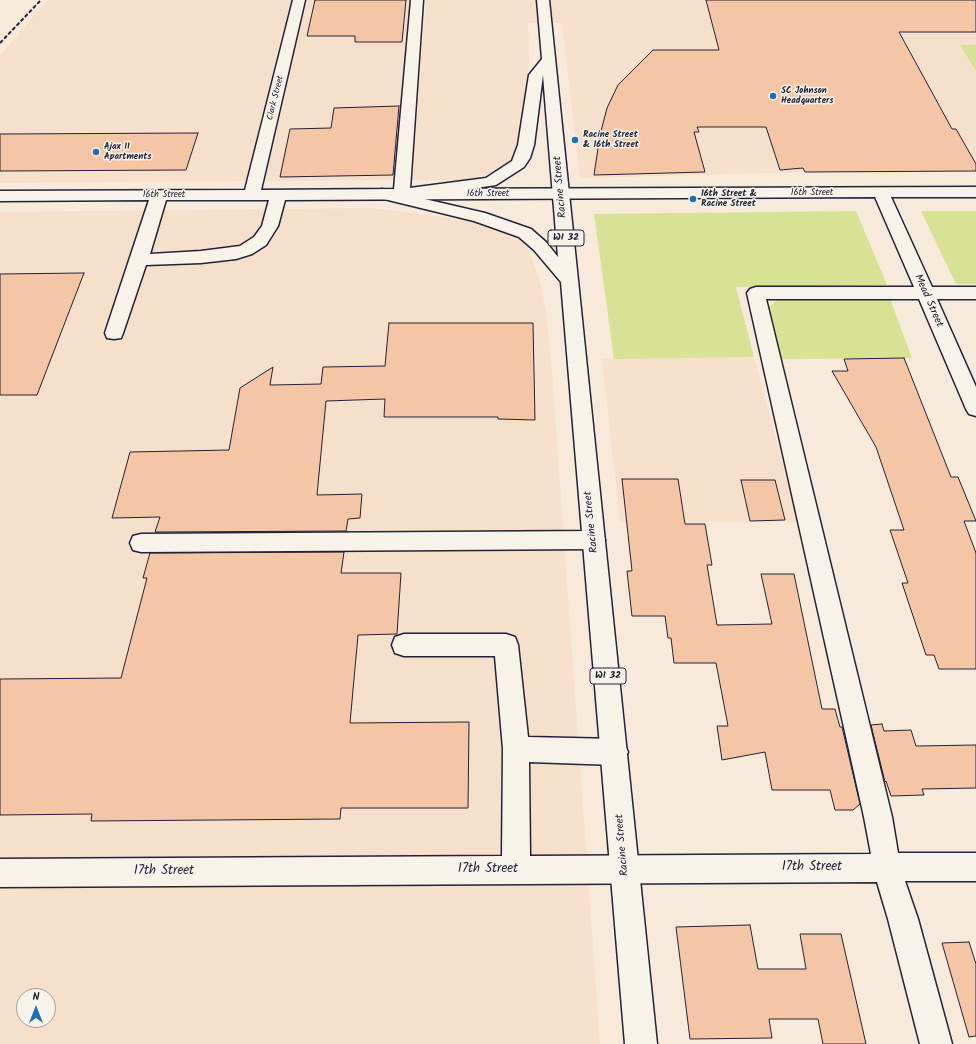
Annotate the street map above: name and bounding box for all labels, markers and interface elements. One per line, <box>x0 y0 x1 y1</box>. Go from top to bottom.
street label: Clark Street <box>265 75 287 121</box>
place label: SC Johnson Headquarters <box>781 86 833 107</box>
marker: SC Johnson Headquarters <box>768 91 778 101</box>
place label: Racine Street & 16th Street <box>583 130 639 151</box>
marker: Racine Street & 16th Street <box>570 135 580 145</box>
place label: Ajax II Apartments <box>104 142 151 163</box>
marker: Ajax II Apartments <box>91 147 101 157</box>
street label: Racine Street <box>552 155 570 219</box>
street label: 16th Street <box>791 188 833 198</box>
street label: 16th Street <box>467 189 509 199</box>
place label: 16th Street & Racine Street <box>701 189 757 210</box>
street label: 16th Street <box>143 190 185 200</box>
marker: 16th Street & Racine Street <box>688 194 698 204</box>
road number: WI 32 <box>548 230 584 246</box>
street label: Mead Street <box>910 272 946 330</box>
street label: Racine Street <box>582 490 602 554</box>
road number: WI 32 <box>590 668 626 684</box>
street label: Racine Street <box>614 813 632 877</box>
street label: 17th Street <box>782 860 842 876</box>
street label: 17th Street <box>458 862 518 878</box>
street label: 17th Street <box>134 864 194 880</box>
north arrow <box>16 988 56 1028</box>
text: N <box>33 988 39 1006</box>

